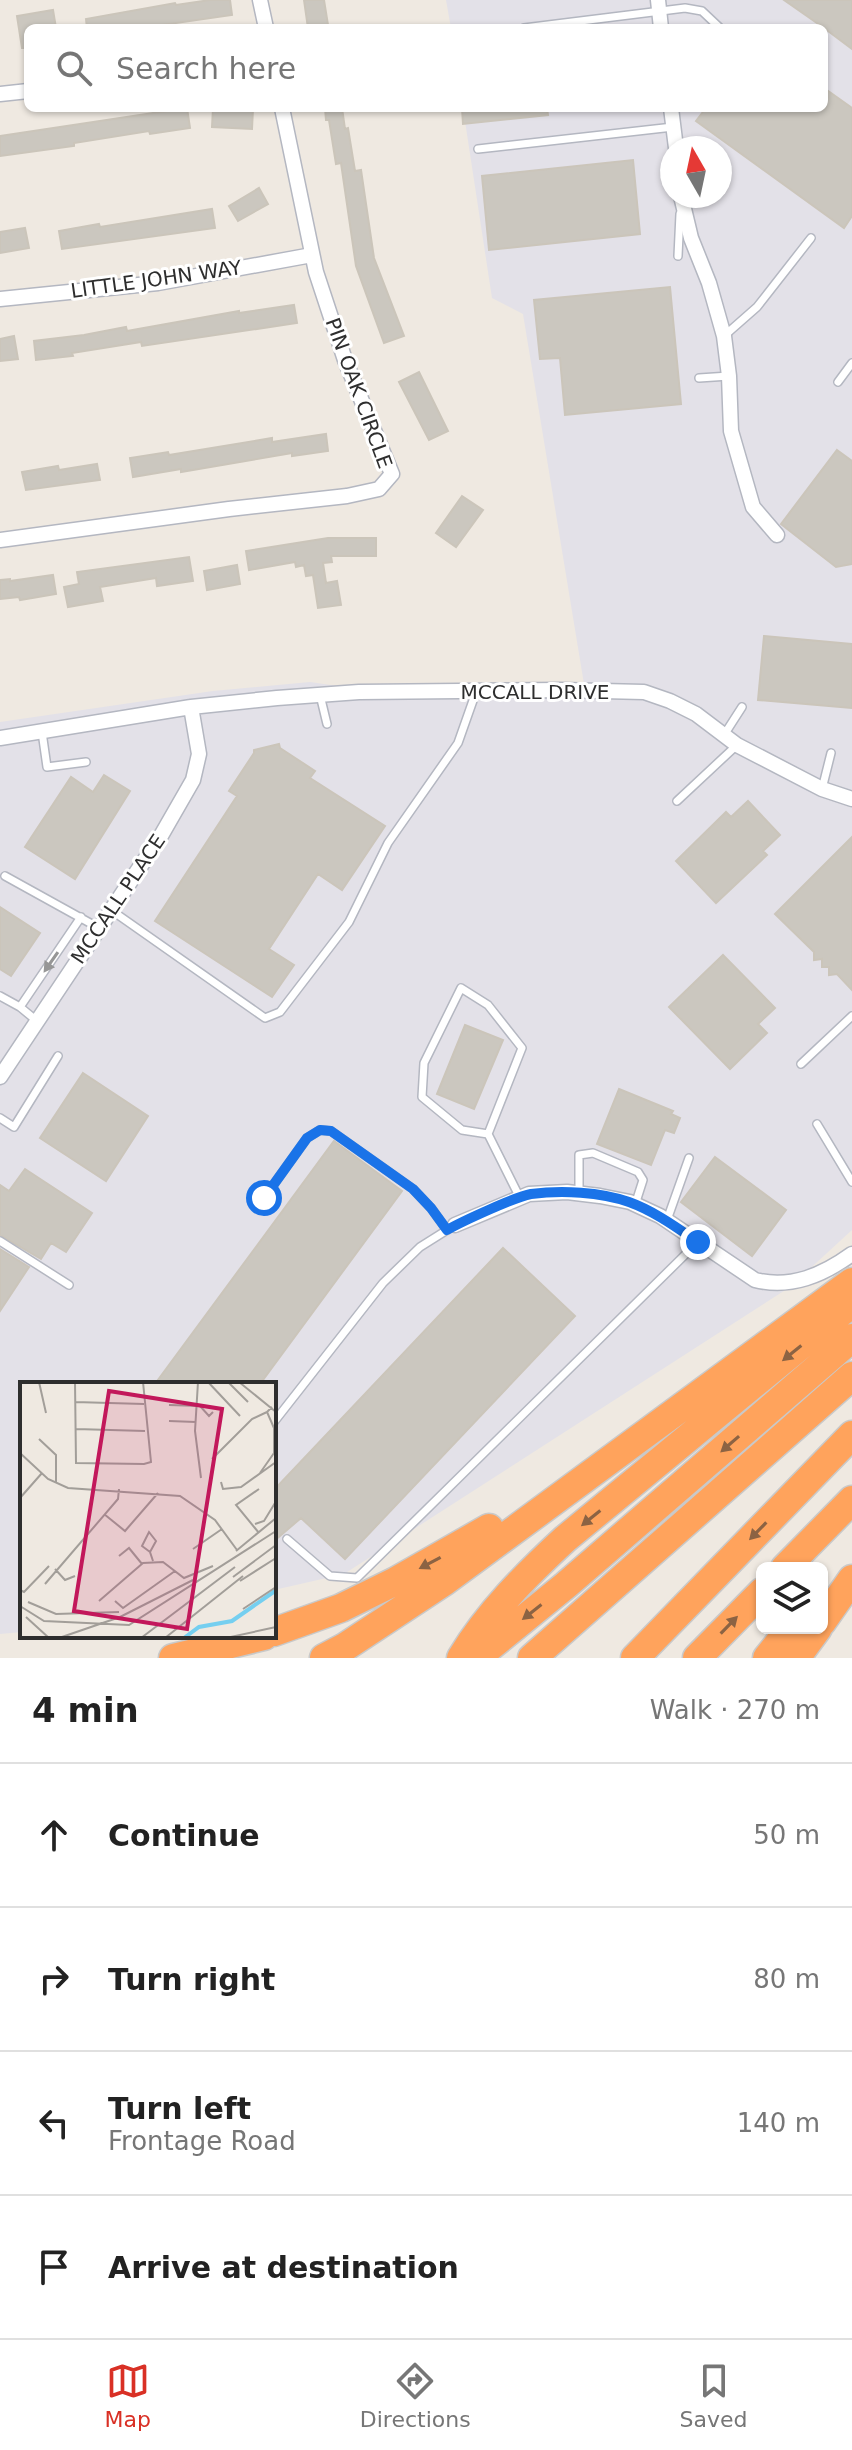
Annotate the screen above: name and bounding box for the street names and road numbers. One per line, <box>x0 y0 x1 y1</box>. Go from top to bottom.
street label: LITTLE JOHN WAY <box>69 255 244 303</box>
street label: PIN OAK CIRCLE <box>321 314 397 472</box>
street label: MCCALL DRIVE <box>460 680 610 704</box>
street label: MCCALL PLACE <box>66 830 170 968</box>

